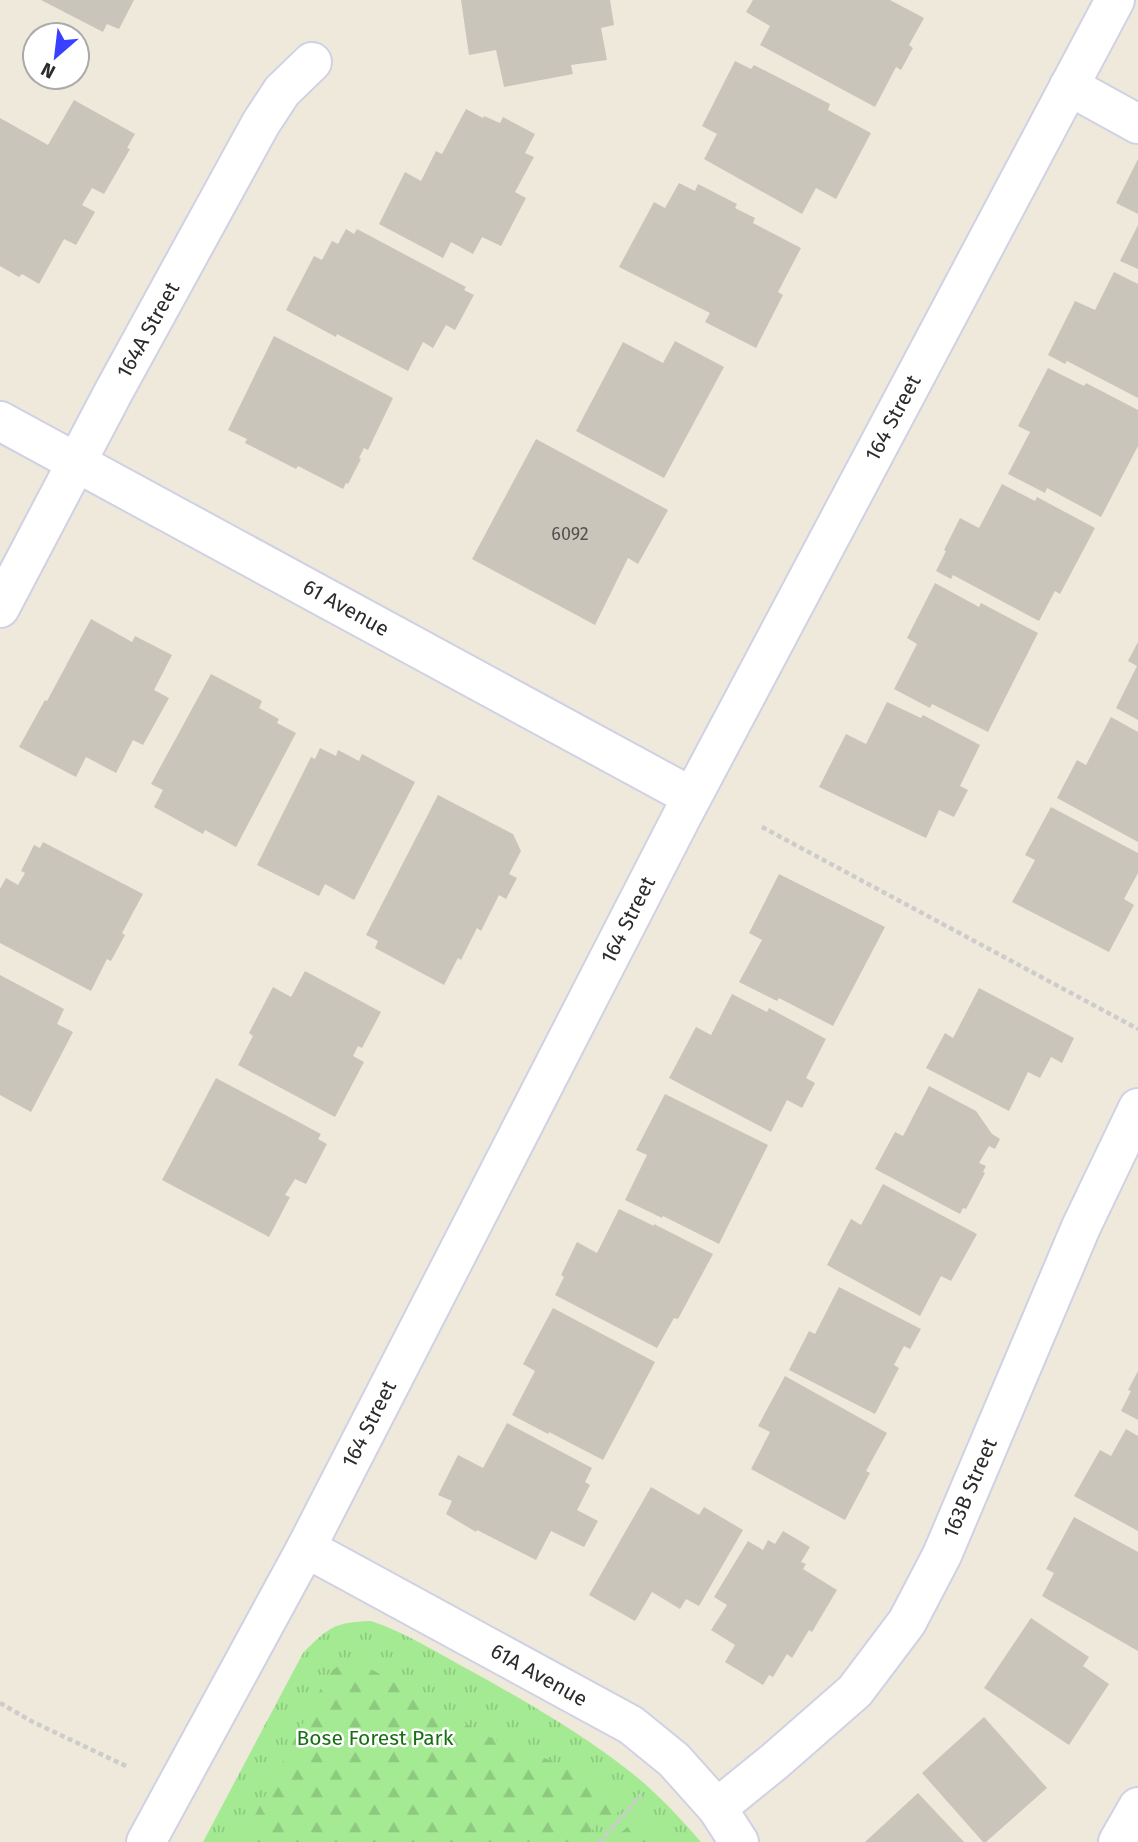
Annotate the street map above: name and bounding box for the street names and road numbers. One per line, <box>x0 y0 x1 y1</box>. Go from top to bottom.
street label: 164A Street <box>111 277 185 383</box>
street label: 164 Street <box>859 370 927 466</box>
street label: 61 Avenue <box>298 574 394 642</box>
street label: 164 Street <box>595 872 661 968</box>
street label: 164 Street <box>336 1376 402 1472</box>
street label: 163B Street <box>937 1434 1003 1542</box>
street label: 61A Avenue <box>486 1638 592 1712</box>

